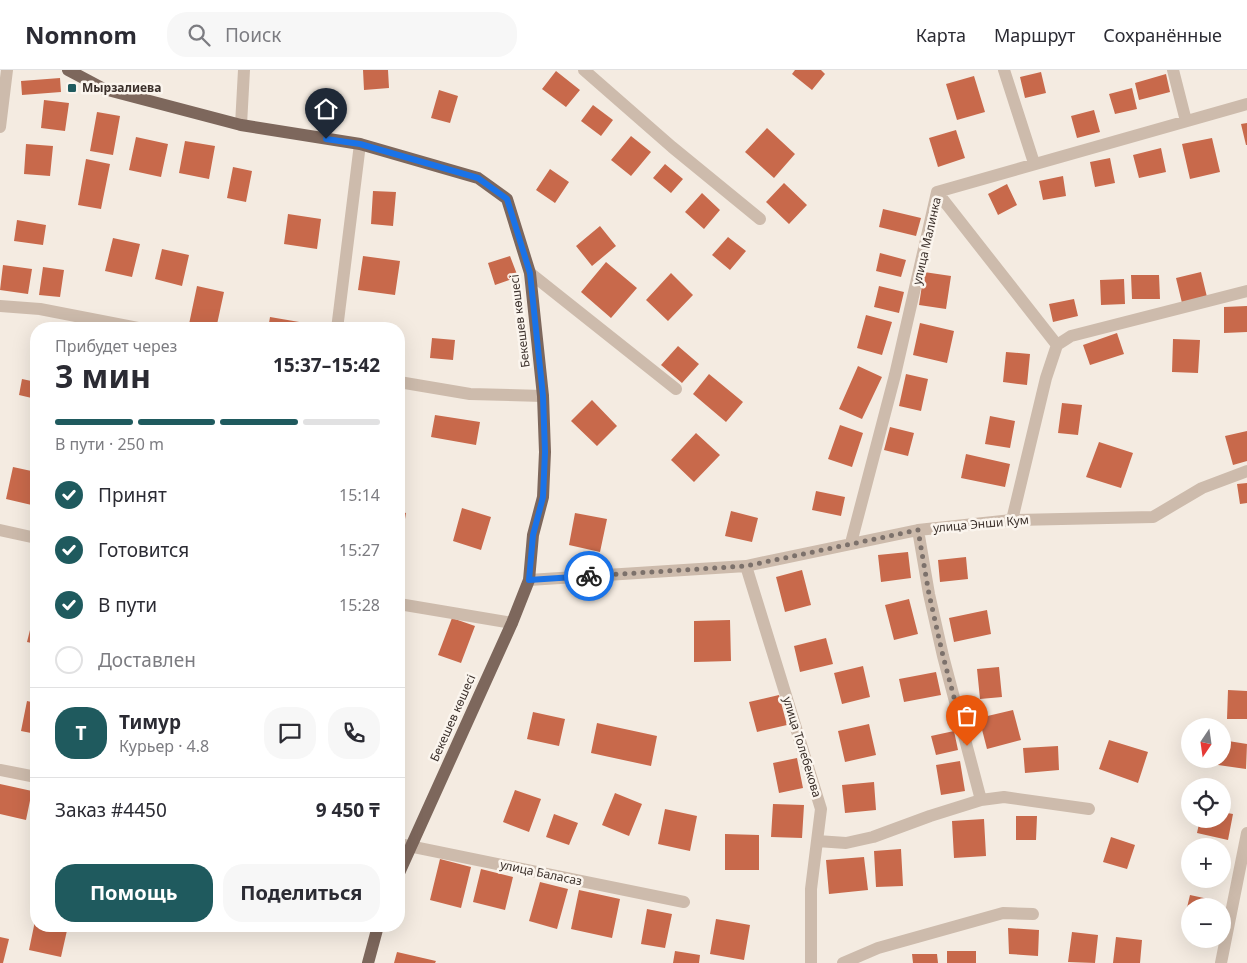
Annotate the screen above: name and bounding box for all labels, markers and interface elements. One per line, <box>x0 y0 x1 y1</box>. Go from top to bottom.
search box <box>167 12 517 57</box>
text: Nomnom <box>25 18 137 51</box>
icon: search <box>185 21 213 49</box>
text: Поиск <box>225 22 281 48</box>
text: Карта <box>916 23 966 47</box>
text: Маршрут <box>994 23 1075 47</box>
text: Сохранённые <box>1103 23 1222 47</box>
place label: Мырзалиева <box>82 79 161 96</box>
marker: Мырзалиева <box>66 82 78 94</box>
pin <box>305 88 347 139</box>
icon: home <box>312 95 340 123</box>
street label: улица Малинка <box>908 195 945 286</box>
street label: Бекешев көшесі <box>505 274 534 369</box>
text: Прибудет через <box>55 335 177 357</box>
text: 15:37–15:42 <box>273 352 380 378</box>
text: 3 мин <box>55 354 151 397</box>
text: В пути · 250 m <box>55 433 164 455</box>
icon: check <box>55 481 83 509</box>
text: Принят <box>98 482 167 508</box>
text: 15:14 <box>339 484 380 506</box>
street label: улица Энши Кум <box>932 511 1030 536</box>
icon: check <box>55 536 83 564</box>
text: Готовится <box>98 537 189 563</box>
text: 15:27 <box>339 539 380 561</box>
courier <box>564 551 614 601</box>
icon: bike <box>575 562 603 590</box>
icon: check <box>55 591 83 619</box>
text: В пути <box>98 592 157 618</box>
text: 15:28 <box>339 594 380 616</box>
text: Доставлен <box>98 647 196 673</box>
street label: Бекешев көшесі <box>426 672 479 764</box>
street label: улица Толебекова <box>779 694 826 799</box>
pin <box>946 695 988 746</box>
icon: bag <box>953 702 981 730</box>
button: chat <box>264 707 316 759</box>
button: phone <box>328 707 380 759</box>
text: Тимур <box>119 709 181 735</box>
north arrow <box>1181 718 1231 768</box>
map controls <box>1181 718 1231 948</box>
text: Т <box>76 720 86 746</box>
text: Курьер · 4.8 <box>119 735 209 757</box>
button: locate <box>1181 778 1231 828</box>
text: Заказ #4450 <box>55 797 167 823</box>
text: 9 450 ₸ <box>316 797 380 823</box>
button: + <box>1181 838 1231 888</box>
street label: улица Баласаз <box>499 856 584 890</box>
button: Помощь <box>55 864 213 922</box>
button: Поделиться <box>223 864 380 922</box>
button: − <box>1181 898 1231 948</box>

